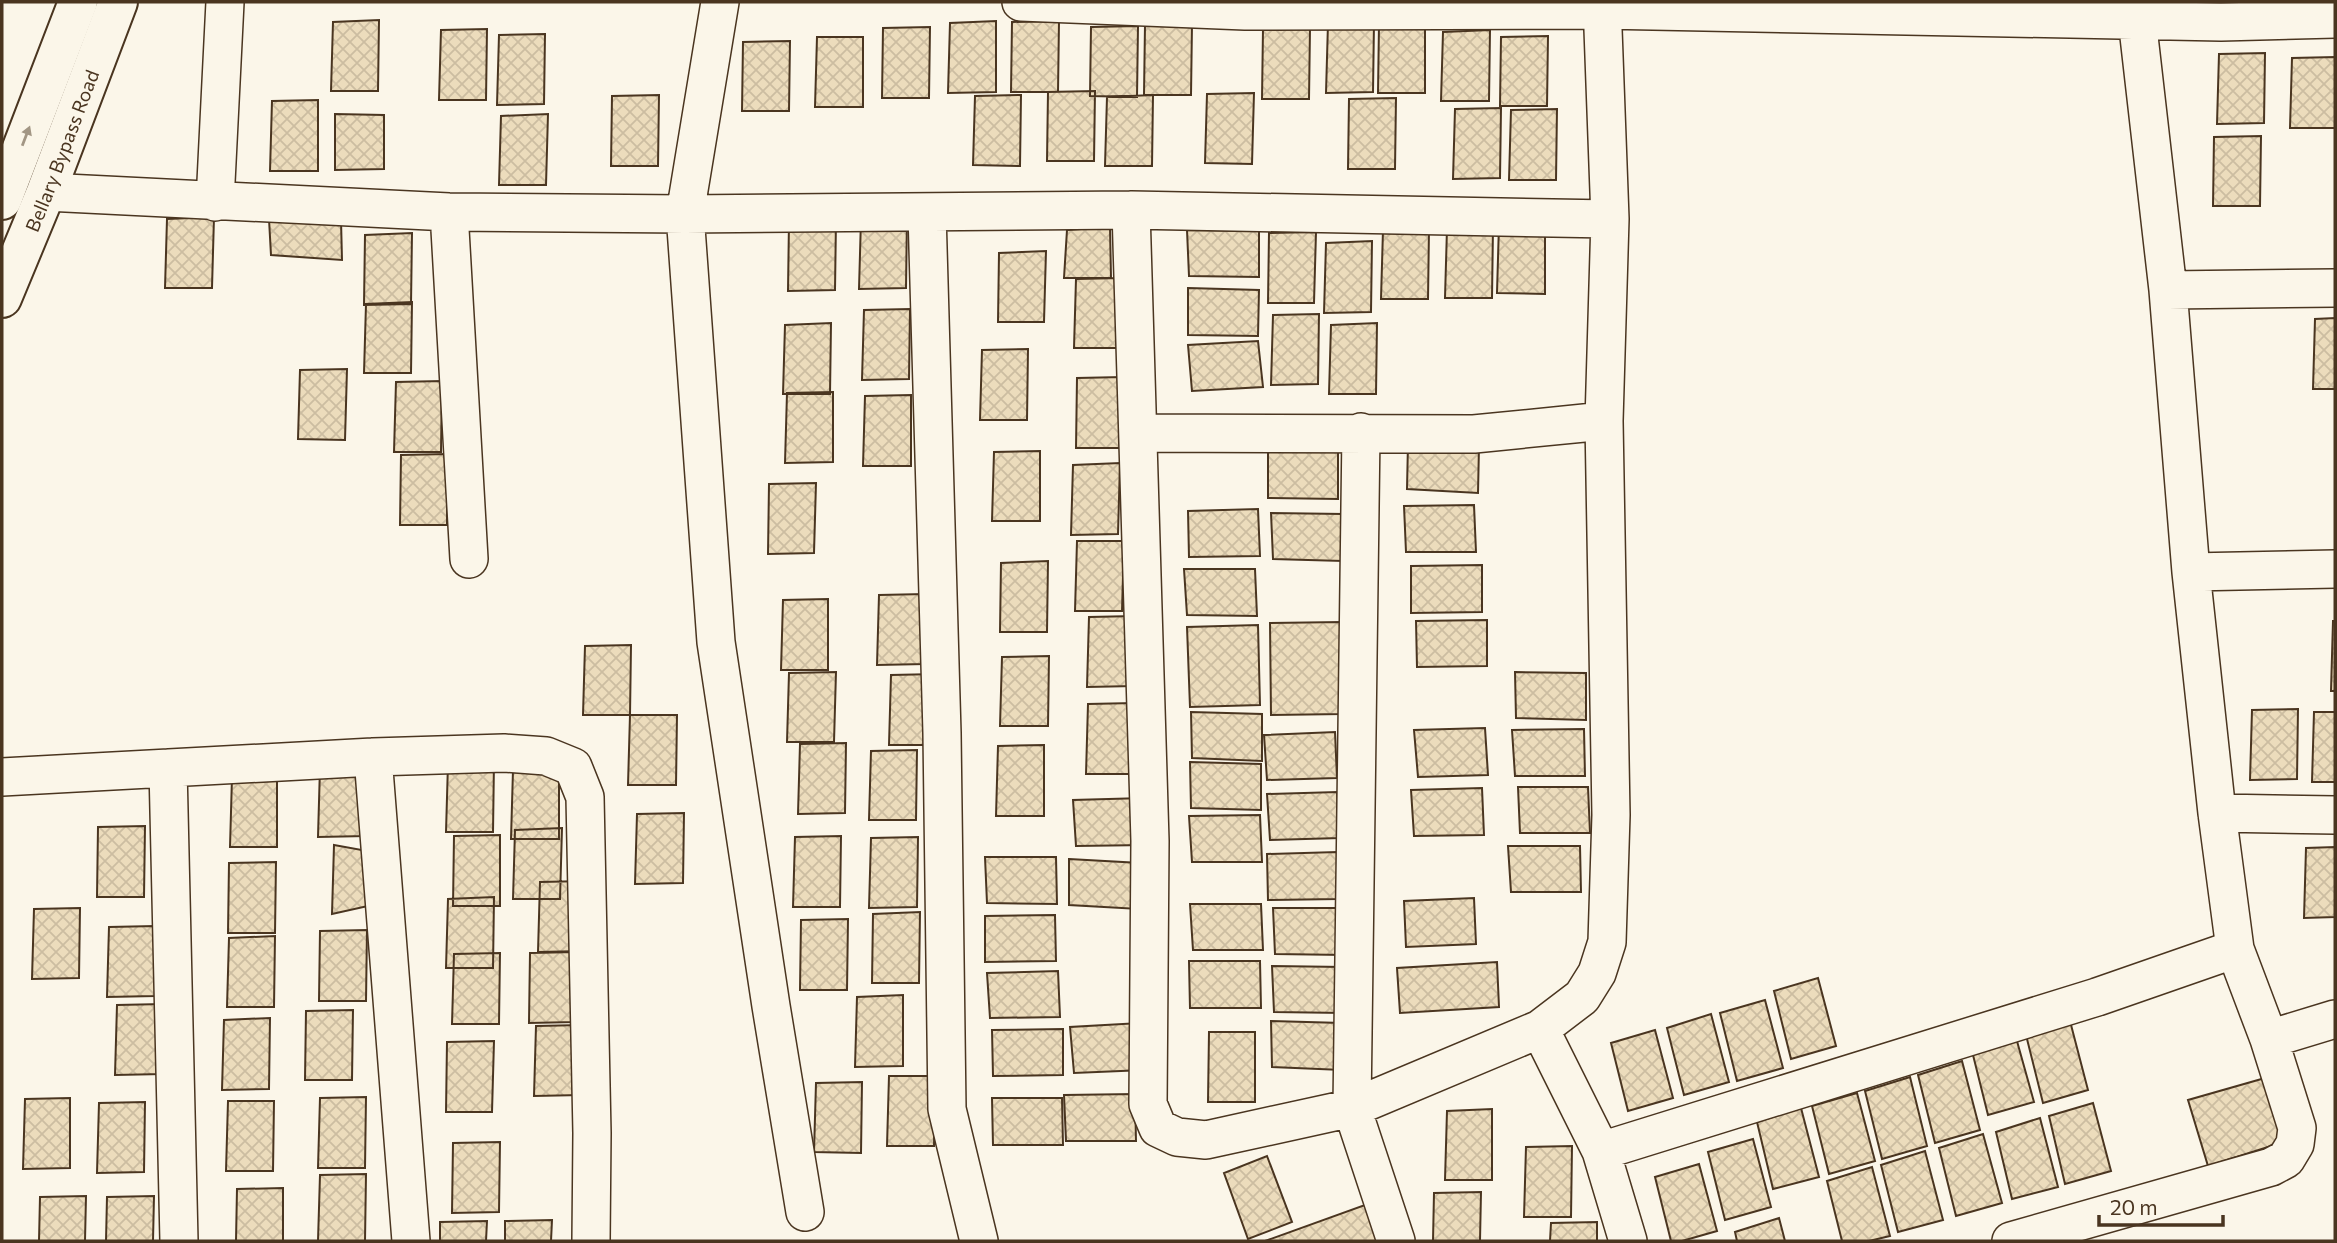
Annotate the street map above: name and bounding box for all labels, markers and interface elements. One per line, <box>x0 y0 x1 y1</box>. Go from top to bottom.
street label: Bellary Bypass Road <box>19 66 103 235</box>
one-way arrow <box>21 126 32 147</box>
scale bar <box>2099 1184 2223 1228</box>
text: 20 m <box>2110 1194 2158 1219</box>

